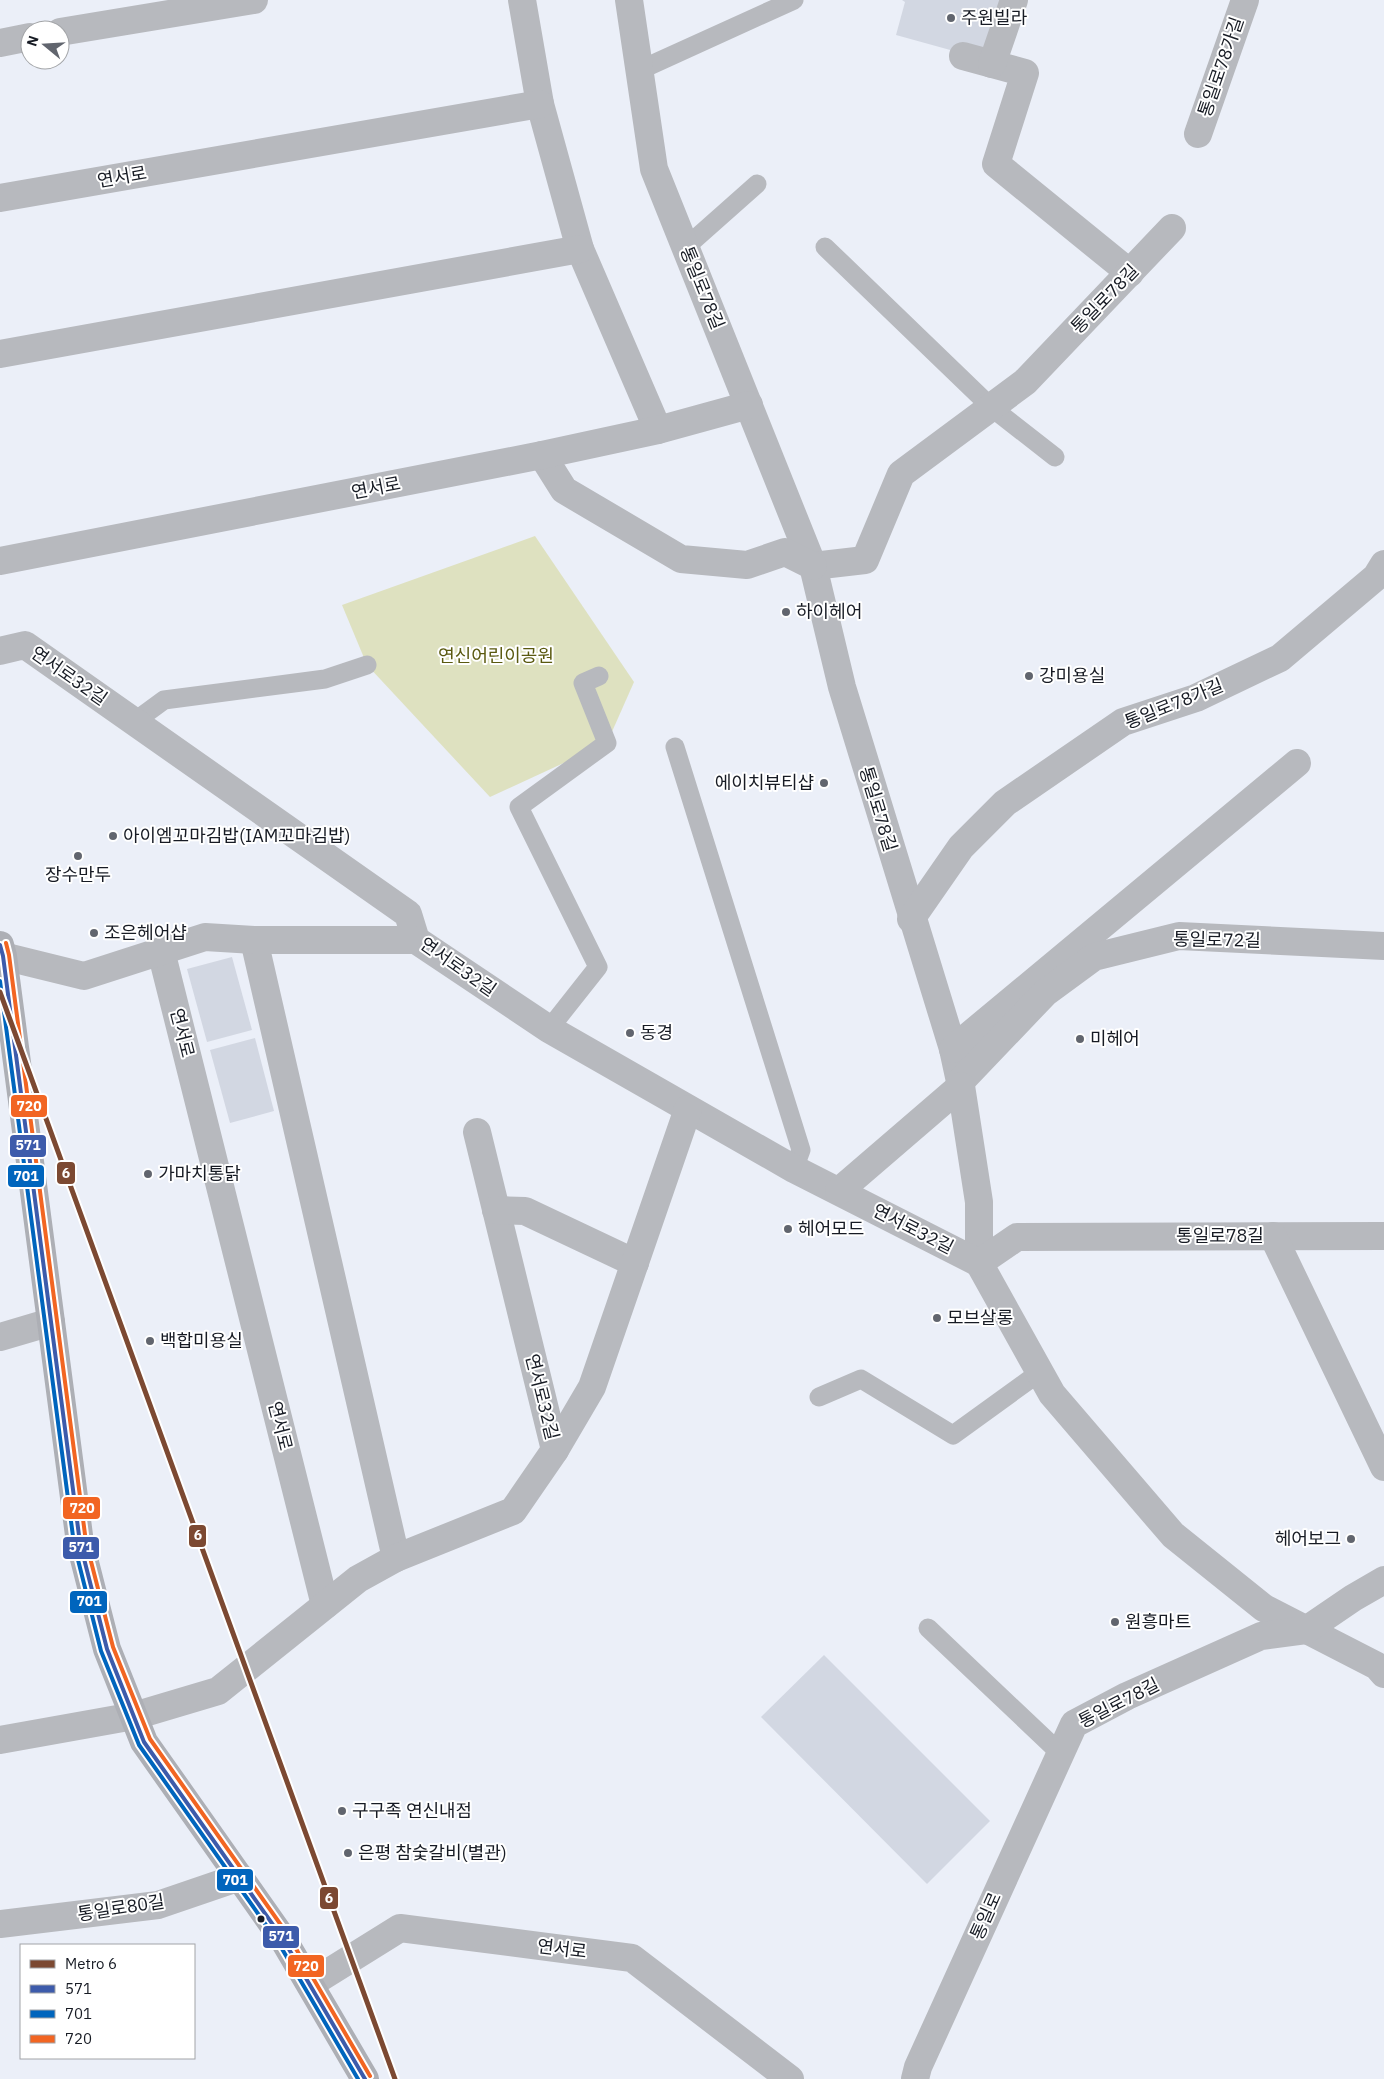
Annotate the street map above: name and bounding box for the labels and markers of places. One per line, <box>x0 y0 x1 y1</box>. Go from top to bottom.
place label: 주원빌라 <box>961 6 1028 29</box>
marker: 주원빌라 <box>945 12 957 24</box>
place label: 하이헤어 <box>796 600 862 623</box>
marker: 하이헤어 <box>780 606 792 618</box>
place label: 강미용실 <box>1039 664 1105 687</box>
marker: 강미용실 <box>1023 670 1035 682</box>
place label: 에이치뷰티샵 <box>715 771 814 794</box>
marker: 에이치뷰티샵 <box>818 777 830 789</box>
place label: 아이엠꼬마김밥(IAM꼬마김밥) <box>123 824 351 847</box>
marker: 아이엠꼬마김밥(IAM꼬마김밥) <box>107 830 119 842</box>
marker: 장수만두 <box>72 850 84 862</box>
place label: 장수만두 <box>45 863 111 886</box>
place label: 조은헤어샵 <box>104 921 187 944</box>
marker: 조은헤어샵 <box>88 927 100 939</box>
place label: 동경 <box>640 1021 673 1044</box>
marker: 동경 <box>624 1027 636 1039</box>
place label: 미헤어 <box>1090 1027 1140 1050</box>
marker: 미헤어 <box>1074 1033 1086 1045</box>
place label: 가마치통닭 <box>158 1162 241 1185</box>
marker: 가마치통닭 <box>142 1168 154 1180</box>
place label: 헤어모드 <box>798 1217 864 1240</box>
marker: 헤어모드 <box>782 1223 794 1235</box>
place label: 모브살롱 <box>947 1306 1013 1329</box>
marker: 모브살롱 <box>931 1312 943 1324</box>
place label: 백합미용실 <box>160 1329 243 1352</box>
marker: 백합미용실 <box>144 1335 156 1347</box>
place label: 헤어보그 <box>1275 1527 1341 1550</box>
marker: 헤어보그 <box>1345 1533 1357 1545</box>
place label: 원흥마트 <box>1125 1610 1191 1633</box>
marker: 원흥마트 <box>1109 1616 1121 1628</box>
place label: 구구족 연신내점 <box>352 1799 472 1822</box>
marker: 구구족 연신내점 <box>336 1805 348 1817</box>
place label: 은평 참숯갈비(별관) <box>358 1841 507 1864</box>
marker: 은평 참숯갈비(별관) <box>342 1847 354 1859</box>
unlabelled marker <box>256 1914 266 1924</box>

